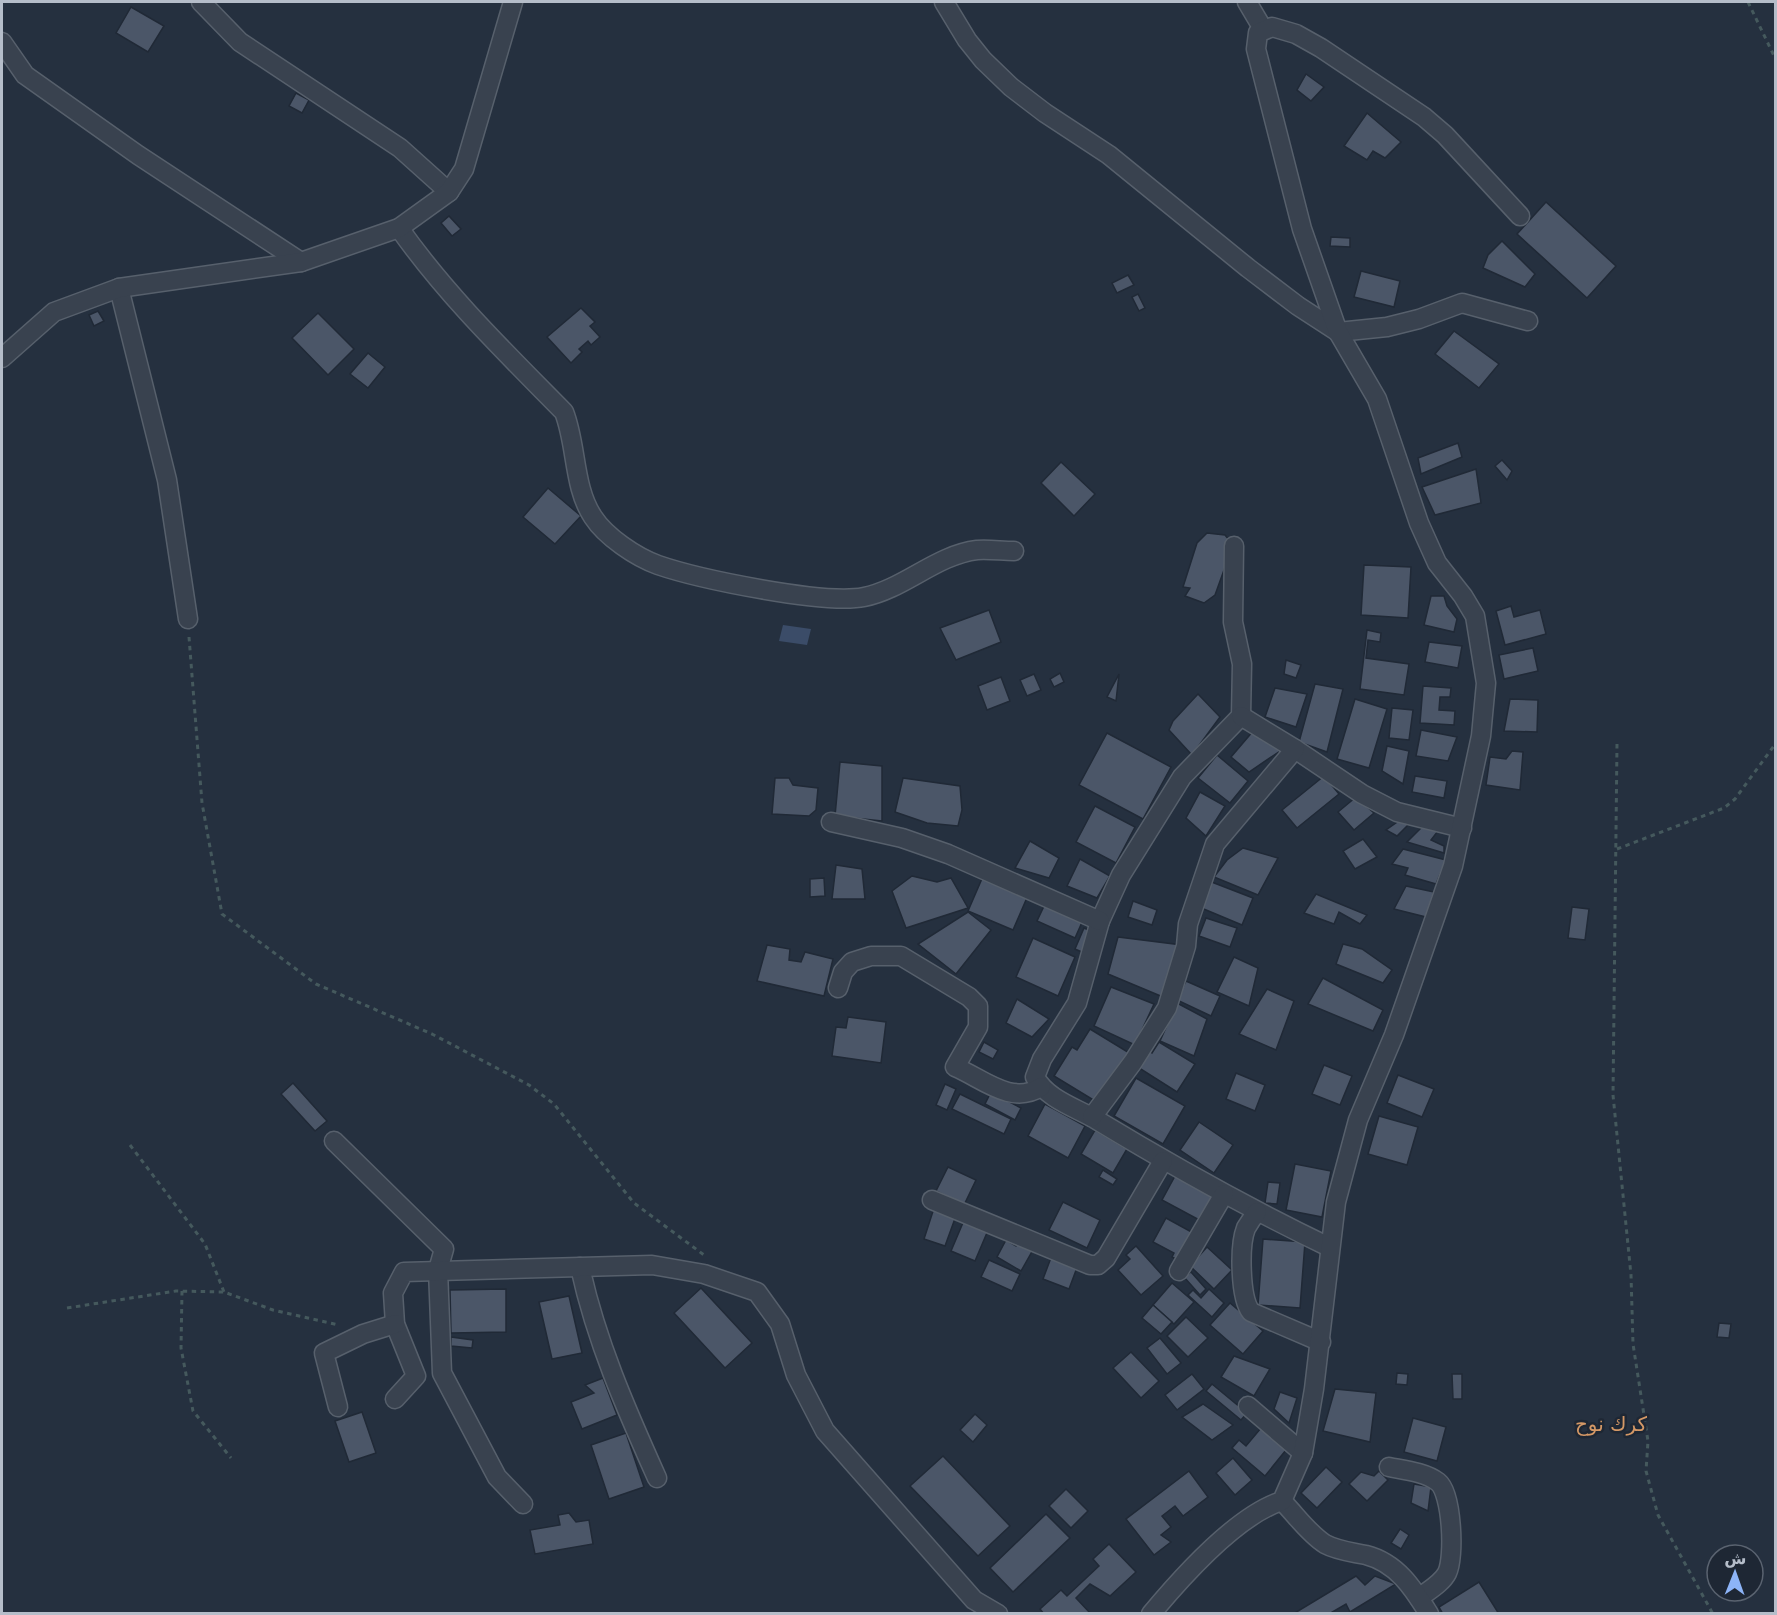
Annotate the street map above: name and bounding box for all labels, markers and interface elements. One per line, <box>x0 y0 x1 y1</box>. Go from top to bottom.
district label: كرك نوح <box>1575 1412 1648 1436</box>
north arrow <box>1705 1543 1765 1603</box>
text: ش <box>1724 1549 1746 1568</box>

